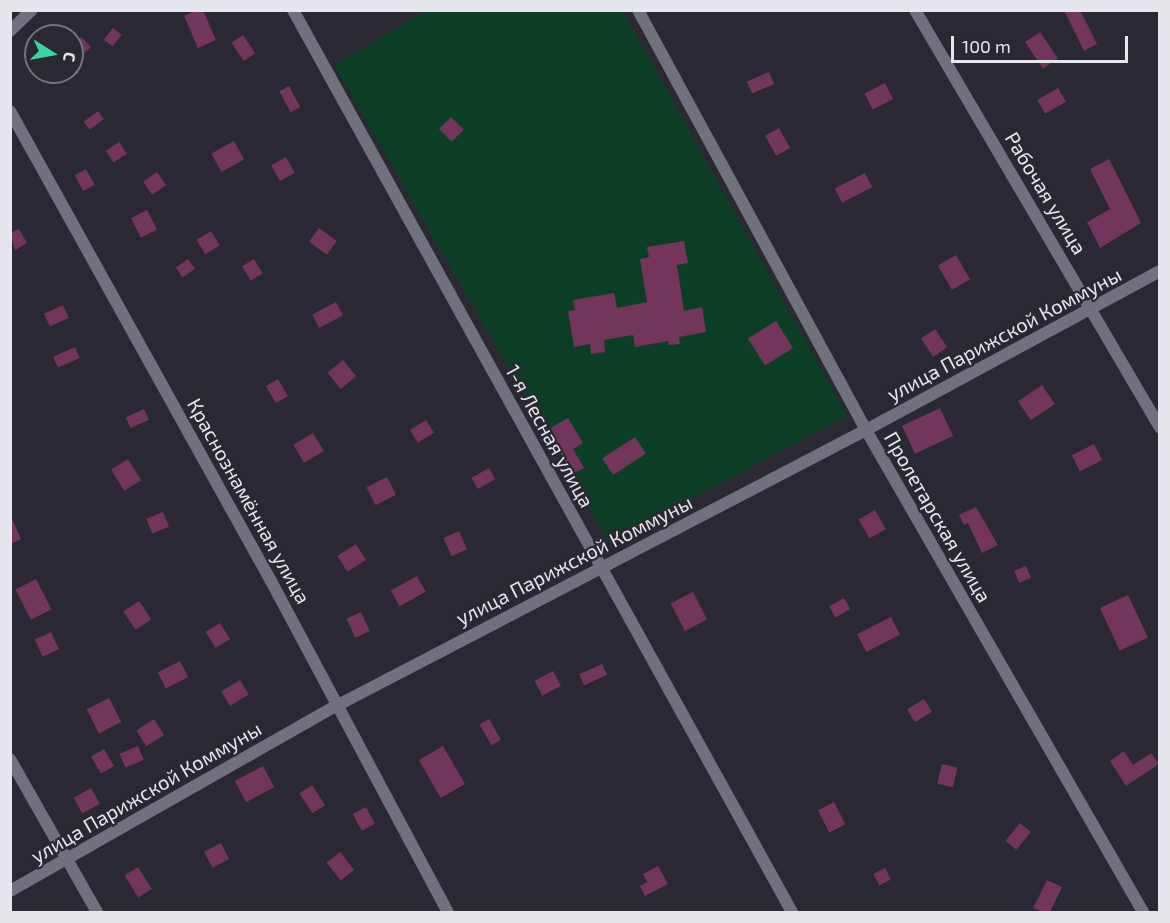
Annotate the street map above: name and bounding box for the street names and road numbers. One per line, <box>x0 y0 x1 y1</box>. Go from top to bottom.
street label: Рабочая улица <box>1000 127 1092 259</box>
street label: улица Парижской Коммуны <box>883 262 1125 406</box>
street label: 1-я Лесная улица <box>501 360 599 512</box>
street label: Краснознамённая улица <box>182 394 316 608</box>
street label: Пролетарская улица <box>879 427 997 607</box>
street label: улица Парижской Коммуны <box>452 490 696 630</box>
street label: улица Парижской Коммуны <box>27 716 265 868</box>

